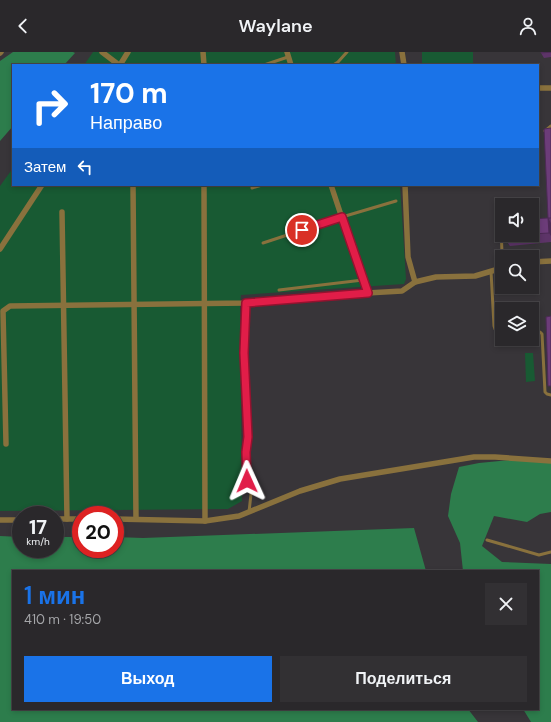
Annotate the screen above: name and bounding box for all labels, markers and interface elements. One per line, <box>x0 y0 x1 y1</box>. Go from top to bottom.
text: Waylane <box>238 14 313 38</box>
icon: back <box>12 15 34 37</box>
icon: person <box>517 15 539 37</box>
text: 170 m <box>90 75 168 112</box>
icon: right <box>24 80 76 132</box>
text: Направо <box>90 111 162 135</box>
icon: left <box>74 156 96 178</box>
text: Затем <box>24 157 66 177</box>
map controls <box>495 198 539 346</box>
button: sound <box>495 198 539 242</box>
pin <box>285 213 319 247</box>
icon: arrive <box>291 219 313 241</box>
button: search <box>495 250 539 294</box>
button: layers <box>495 302 539 346</box>
position arrow <box>226 460 268 502</box>
speed limit sign: 20 <box>72 506 124 558</box>
text: 17 <box>29 514 47 540</box>
text: km/h <box>26 535 50 548</box>
text: 1 мин <box>24 580 85 611</box>
button: close <box>485 583 527 625</box>
text: 410 m · 19:50 <box>24 611 101 628</box>
button: Выход <box>24 656 272 702</box>
button: Поделиться <box>280 656 527 702</box>

